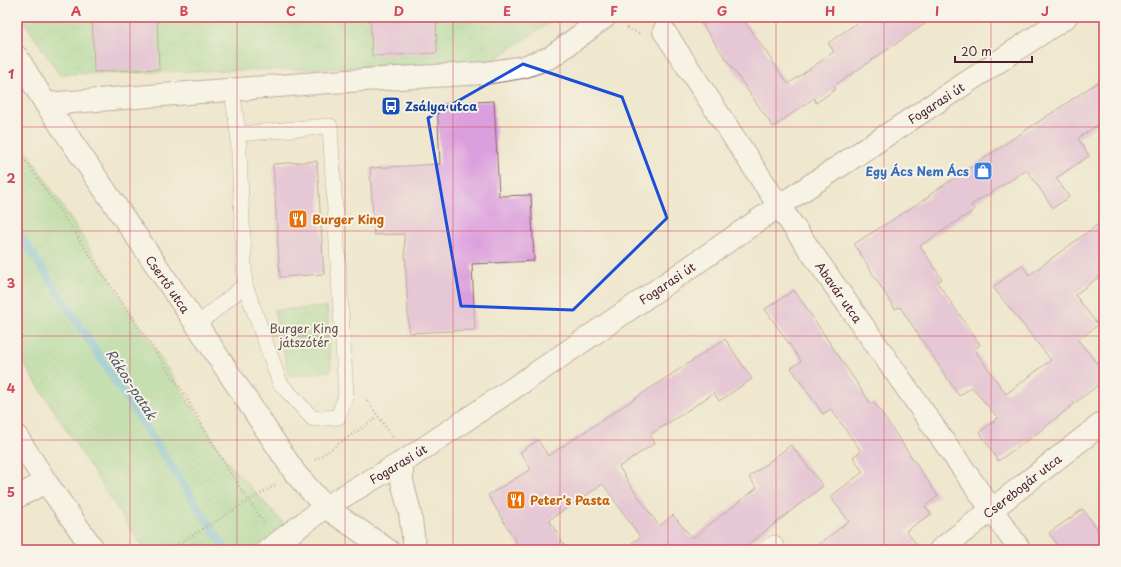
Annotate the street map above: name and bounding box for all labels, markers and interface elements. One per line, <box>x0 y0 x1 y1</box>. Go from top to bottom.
text: A <box>71 1 81 20</box>
text: B <box>180 1 189 20</box>
text: C <box>286 1 296 20</box>
text: D <box>394 1 404 20</box>
text: E <box>503 1 511 20</box>
text: F <box>610 1 618 20</box>
text: G <box>717 1 727 20</box>
text: H <box>825 1 835 20</box>
text: I <box>935 1 939 20</box>
text: J <box>1041 1 1049 20</box>
scale bar <box>955 38 1032 64</box>
text: 20 m <box>961 42 992 60</box>
text: 1 <box>8 64 14 83</box>
street label: Fogarasi út <box>904 78 968 128</box>
bus stop icon: Zsálya utca <box>380 95 402 117</box>
place label: Zsálya utca <box>405 97 477 115</box>
shop icon: Egy Ács Nem Ács <box>972 160 994 182</box>
place label: Egy Ács Nem Ács <box>866 162 969 180</box>
text: 2 <box>6 168 16 187</box>
restaurant icon: Burger King <box>287 208 309 230</box>
place label: Burger King <box>312 210 384 228</box>
street label: Csertő utca <box>141 251 195 317</box>
street label: Fogarasi út <box>635 257 699 308</box>
street label: Abavár utca <box>811 258 867 327</box>
text: 3 <box>7 273 16 292</box>
park label: Burger King játszótér <box>270 319 338 351</box>
water label: Rákos-patak <box>102 345 163 424</box>
text: 4 <box>7 378 16 397</box>
street label: Fogarasi út <box>366 440 430 488</box>
street label: Cserebogár utca <box>979 449 1066 522</box>
text: 5 <box>7 482 15 501</box>
restaurant icon: Peter's Pasta <box>505 489 527 511</box>
place label: Peter's Pasta <box>530 491 610 509</box>

